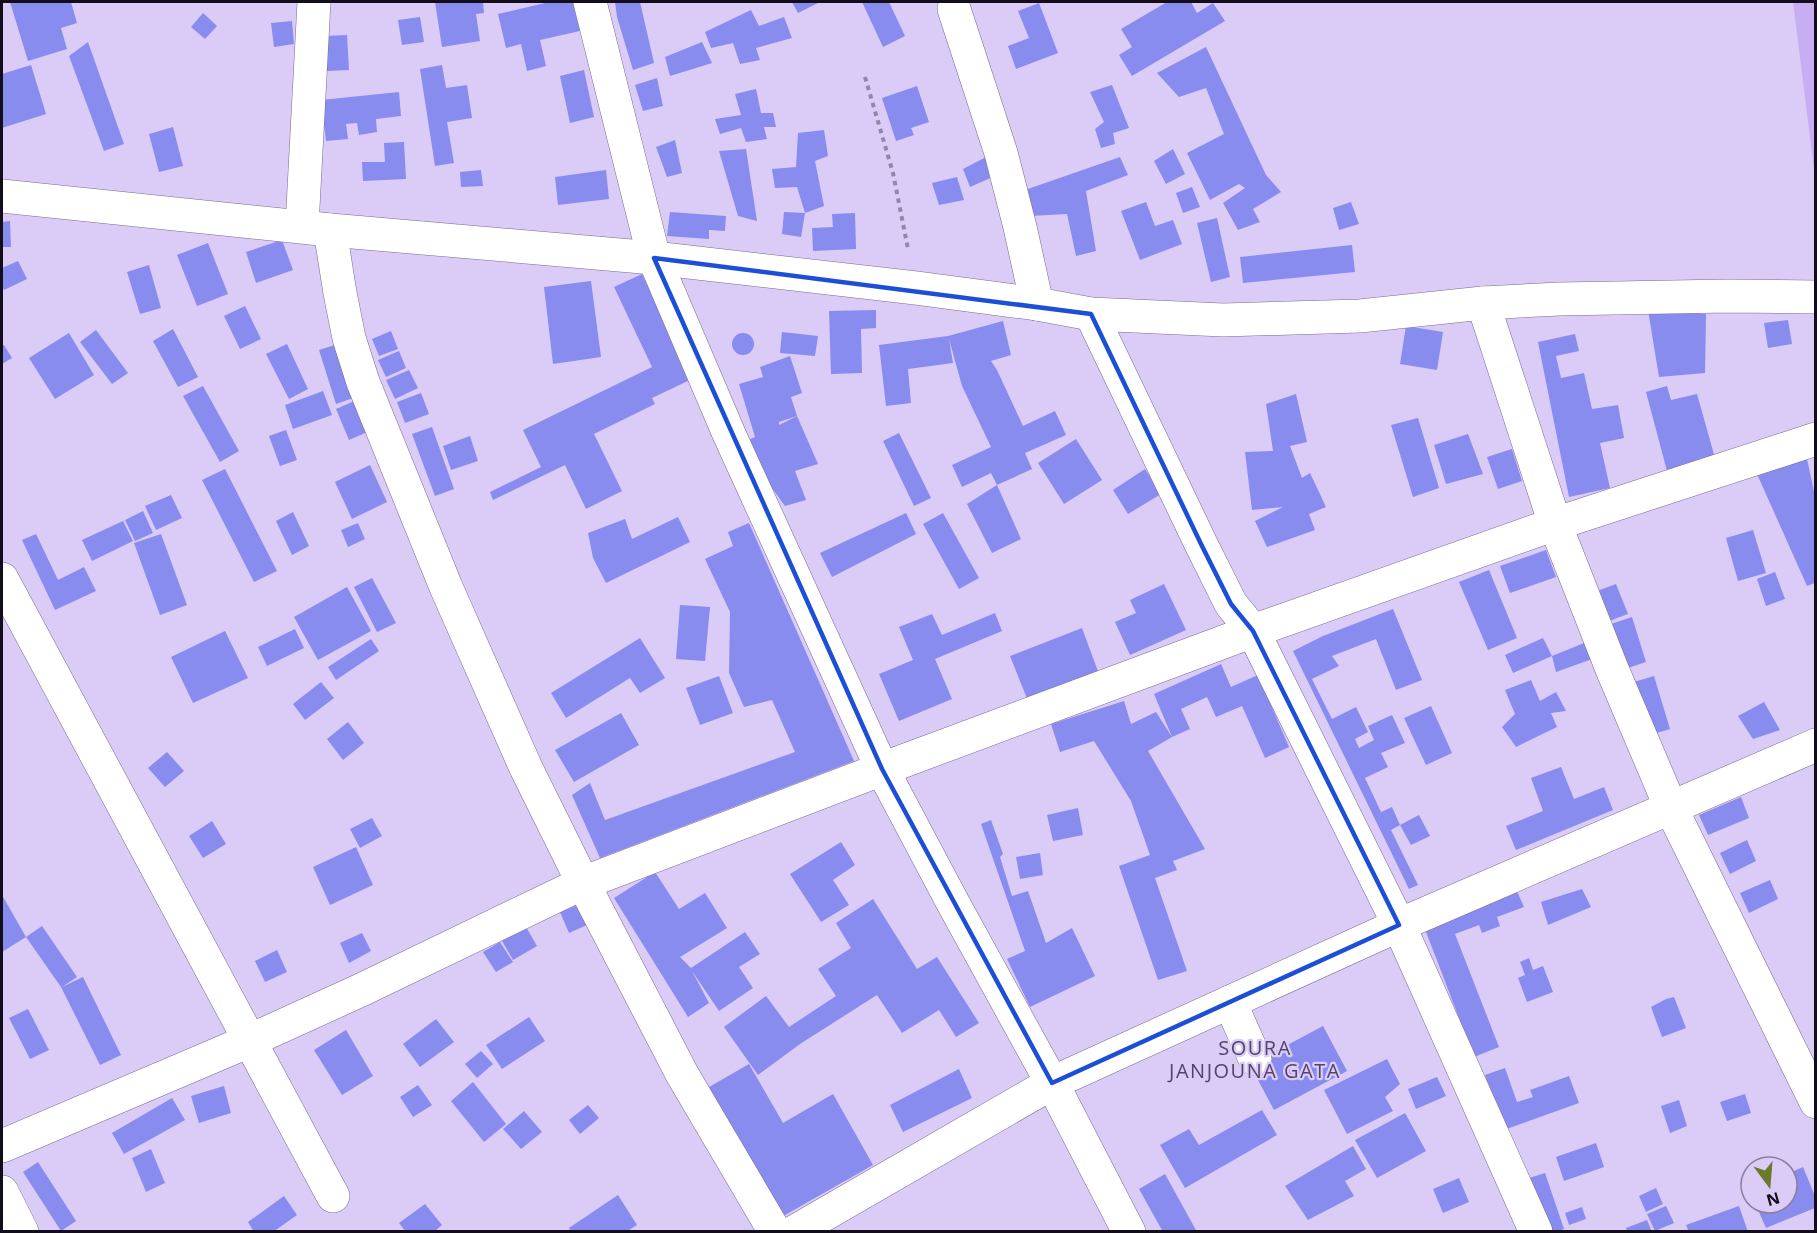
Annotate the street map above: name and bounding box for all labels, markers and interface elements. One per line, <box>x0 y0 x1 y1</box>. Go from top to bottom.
district label: SOURA JANJOUNA GATA <box>1167 1034 1341 1084</box>
north arrow <box>1739 1155 1799 1215</box>
text: N <box>1764 1187 1782 1212</box>

